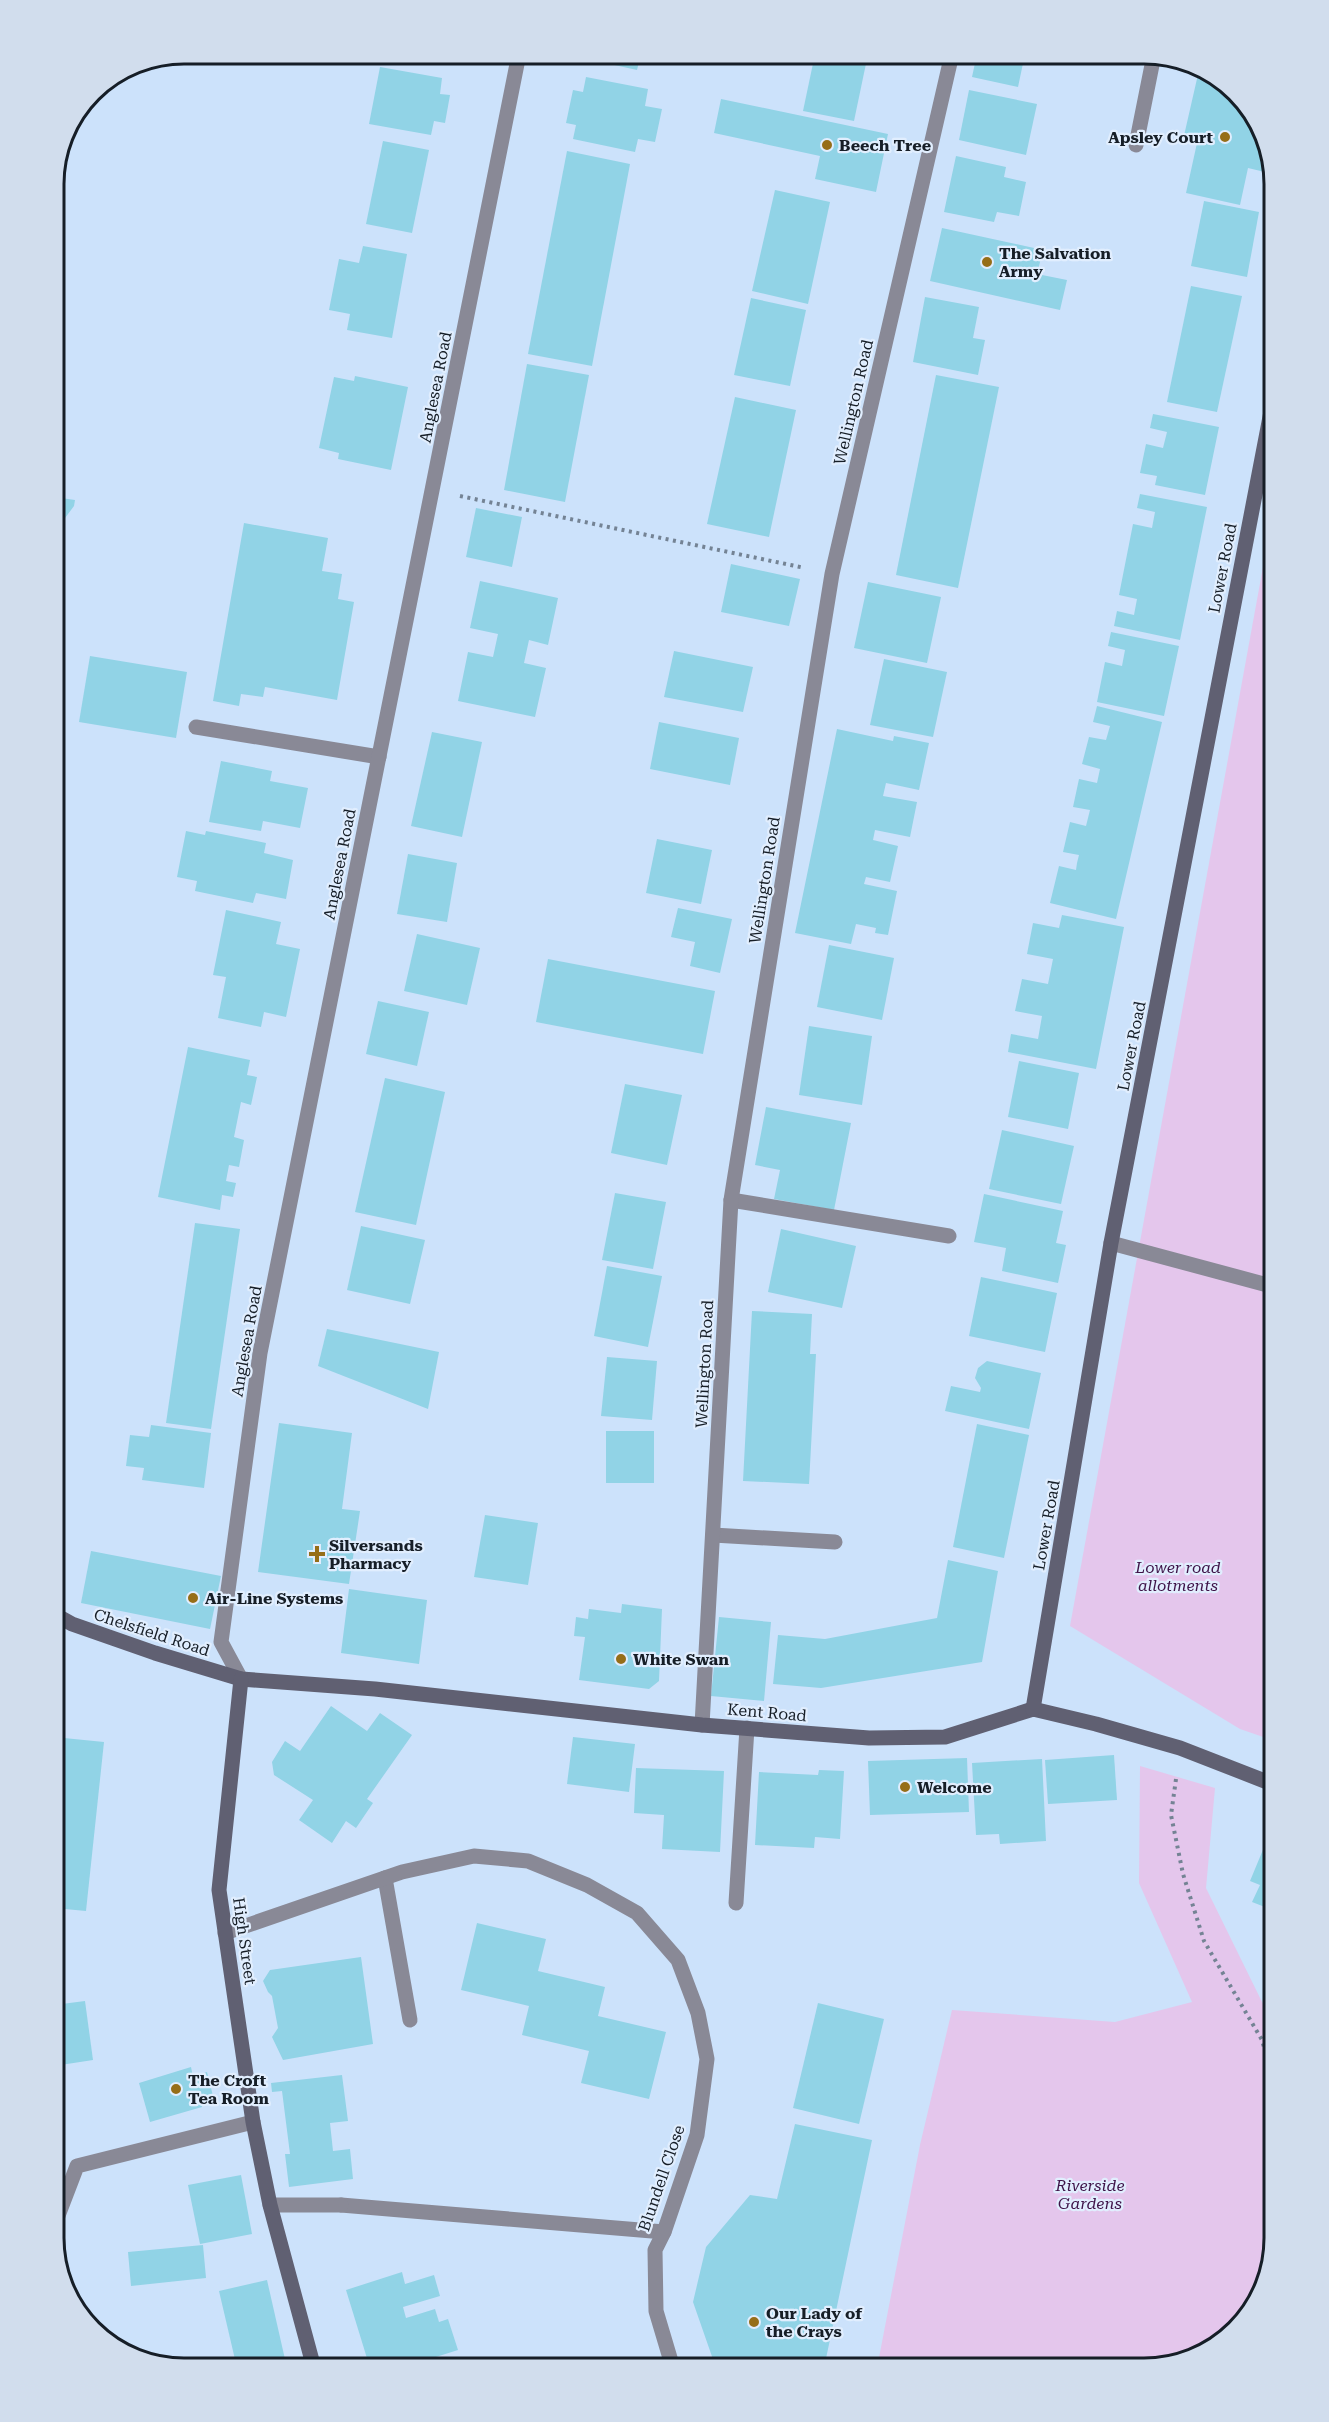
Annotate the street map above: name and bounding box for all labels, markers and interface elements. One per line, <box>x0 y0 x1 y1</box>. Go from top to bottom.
place label: Apsley Court <box>1108 128 1213 147</box>
marker: Apsley Court <box>1218 130 1232 144</box>
place label: Beech Tree <box>839 136 931 155</box>
marker: Beech Tree <box>820 138 834 152</box>
place label: The Salvation Army <box>999 244 1111 281</box>
marker: The Salvation Army <box>980 255 994 269</box>
street label: Anglesea Road <box>415 330 456 444</box>
street label: Wellington Road <box>830 338 877 467</box>
street label: Lower Road <box>1204 522 1241 615</box>
street label: Anglesea Road <box>319 807 360 921</box>
street label: Wellington Road <box>745 815 784 945</box>
street label: Lower Road <box>1113 1000 1150 1093</box>
street label: Anglesea Road <box>227 1284 266 1398</box>
street label: Wellington Road <box>692 1300 717 1429</box>
street label: Lower Road <box>1029 1479 1064 1572</box>
place label: Silversands Pharmacy <box>329 1536 423 1573</box>
marker: Silversands Pharmacy <box>310 1547 324 1561</box>
park label: Lower road allotments <box>1134 1558 1221 1595</box>
place label: Air-Line Systems <box>205 1589 343 1608</box>
marker: Air-Line Systems <box>186 1591 200 1605</box>
street label: Chelsfield Road <box>91 1605 212 1660</box>
place label: White Swan <box>633 1650 729 1669</box>
marker: White Swan <box>614 1652 628 1666</box>
street label: Kent Road <box>726 1700 808 1725</box>
place label: Welcome <box>917 1778 992 1797</box>
marker: Welcome <box>898 1780 912 1794</box>
street label: High Street <box>229 1896 260 1986</box>
place label: The Croft Tea Room <box>188 2071 269 2108</box>
marker: The Croft Tea Room <box>169 2082 183 2096</box>
street label: Blundell Close <box>634 2122 689 2234</box>
park label: Riverside Gardens <box>1054 2176 1125 2213</box>
place label: Our Lady of the Crays <box>766 2304 863 2341</box>
marker: Our Lady of the Crays <box>747 2315 761 2329</box>

